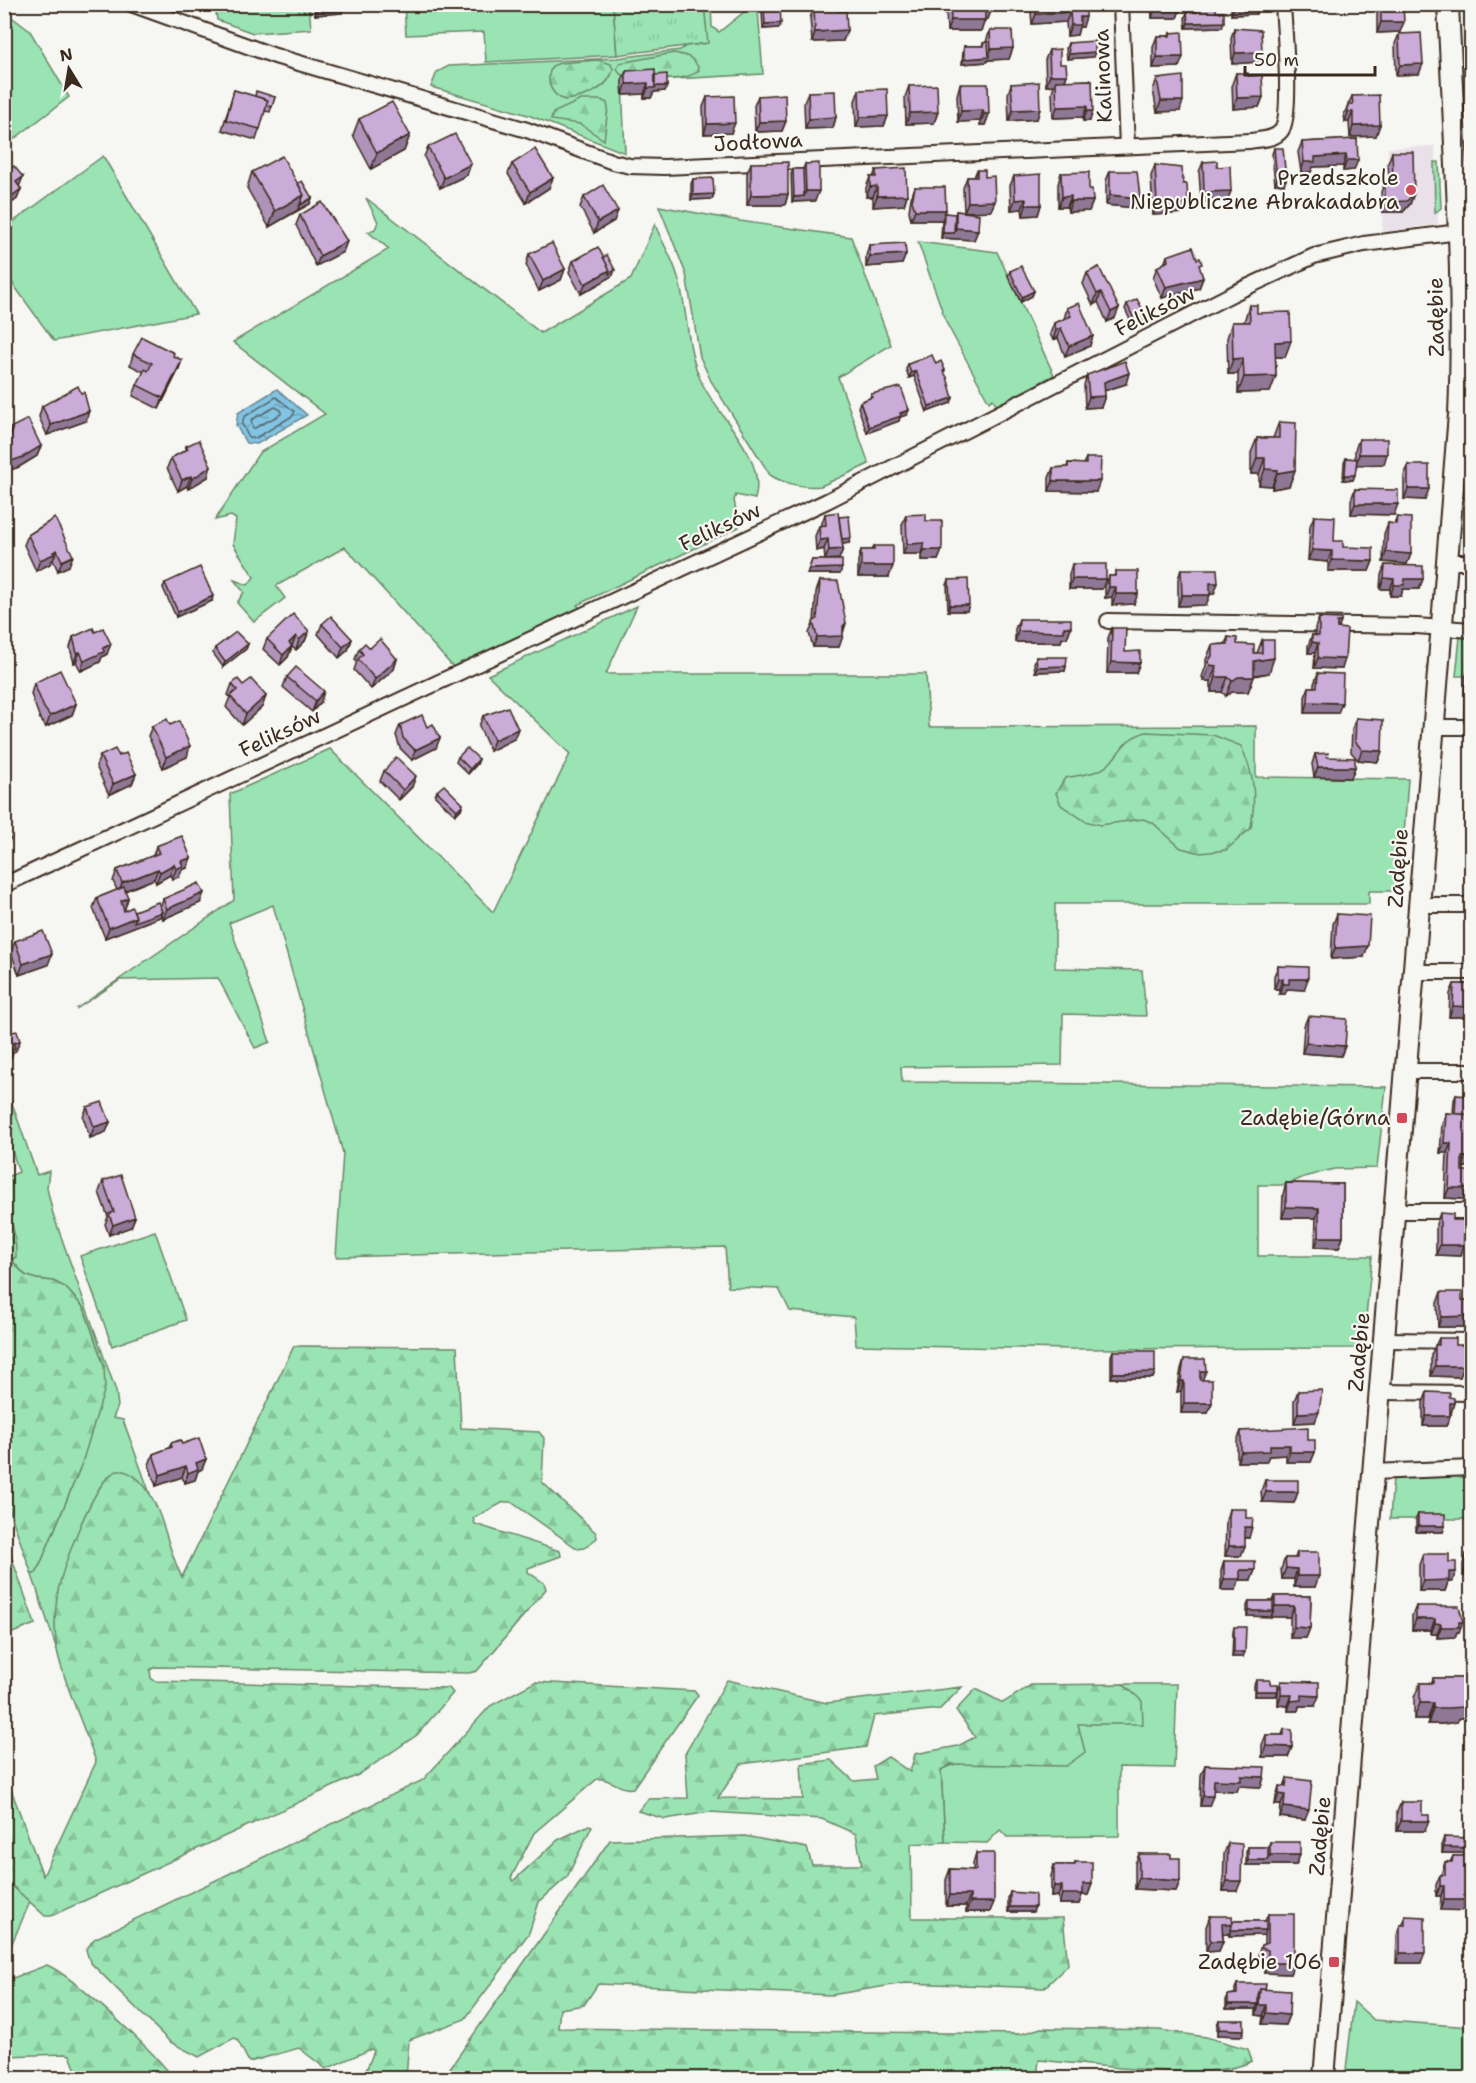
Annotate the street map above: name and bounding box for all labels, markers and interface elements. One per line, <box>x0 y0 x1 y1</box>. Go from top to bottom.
street label: Kalinowa <box>1087 29 1119 123</box>
north arrow <box>39 39 99 99</box>
scale bar <box>1245 39 1376 77</box>
text: N <box>58 43 74 66</box>
text: 50 m <box>1254 48 1299 72</box>
street label: Jodłowa <box>713 126 803 158</box>
place label: Przedszkole Niepubliczne Abrakadabra <box>1130 164 1399 216</box>
marker: Przedszkole Niepubliczne Abrakadabra <box>1404 183 1418 197</box>
street label: Zadębie <box>1421 277 1451 357</box>
street label: Feliksów <box>1110 279 1200 343</box>
street label: Feliksów <box>675 496 765 558</box>
street label: Feliksów <box>235 702 325 764</box>
street label: Zadębie <box>1381 827 1415 909</box>
place label: Zadębie/Górna <box>1240 1104 1390 1132</box>
marker: Zadębie/Górna <box>1395 1111 1409 1125</box>
street label: Zadębie <box>1342 1311 1376 1393</box>
street label: Zadębie <box>1303 1795 1337 1877</box>
place label: Zadębie 106 <box>1198 1948 1322 1976</box>
marker: Zadębie 106 <box>1327 1955 1341 1969</box>

